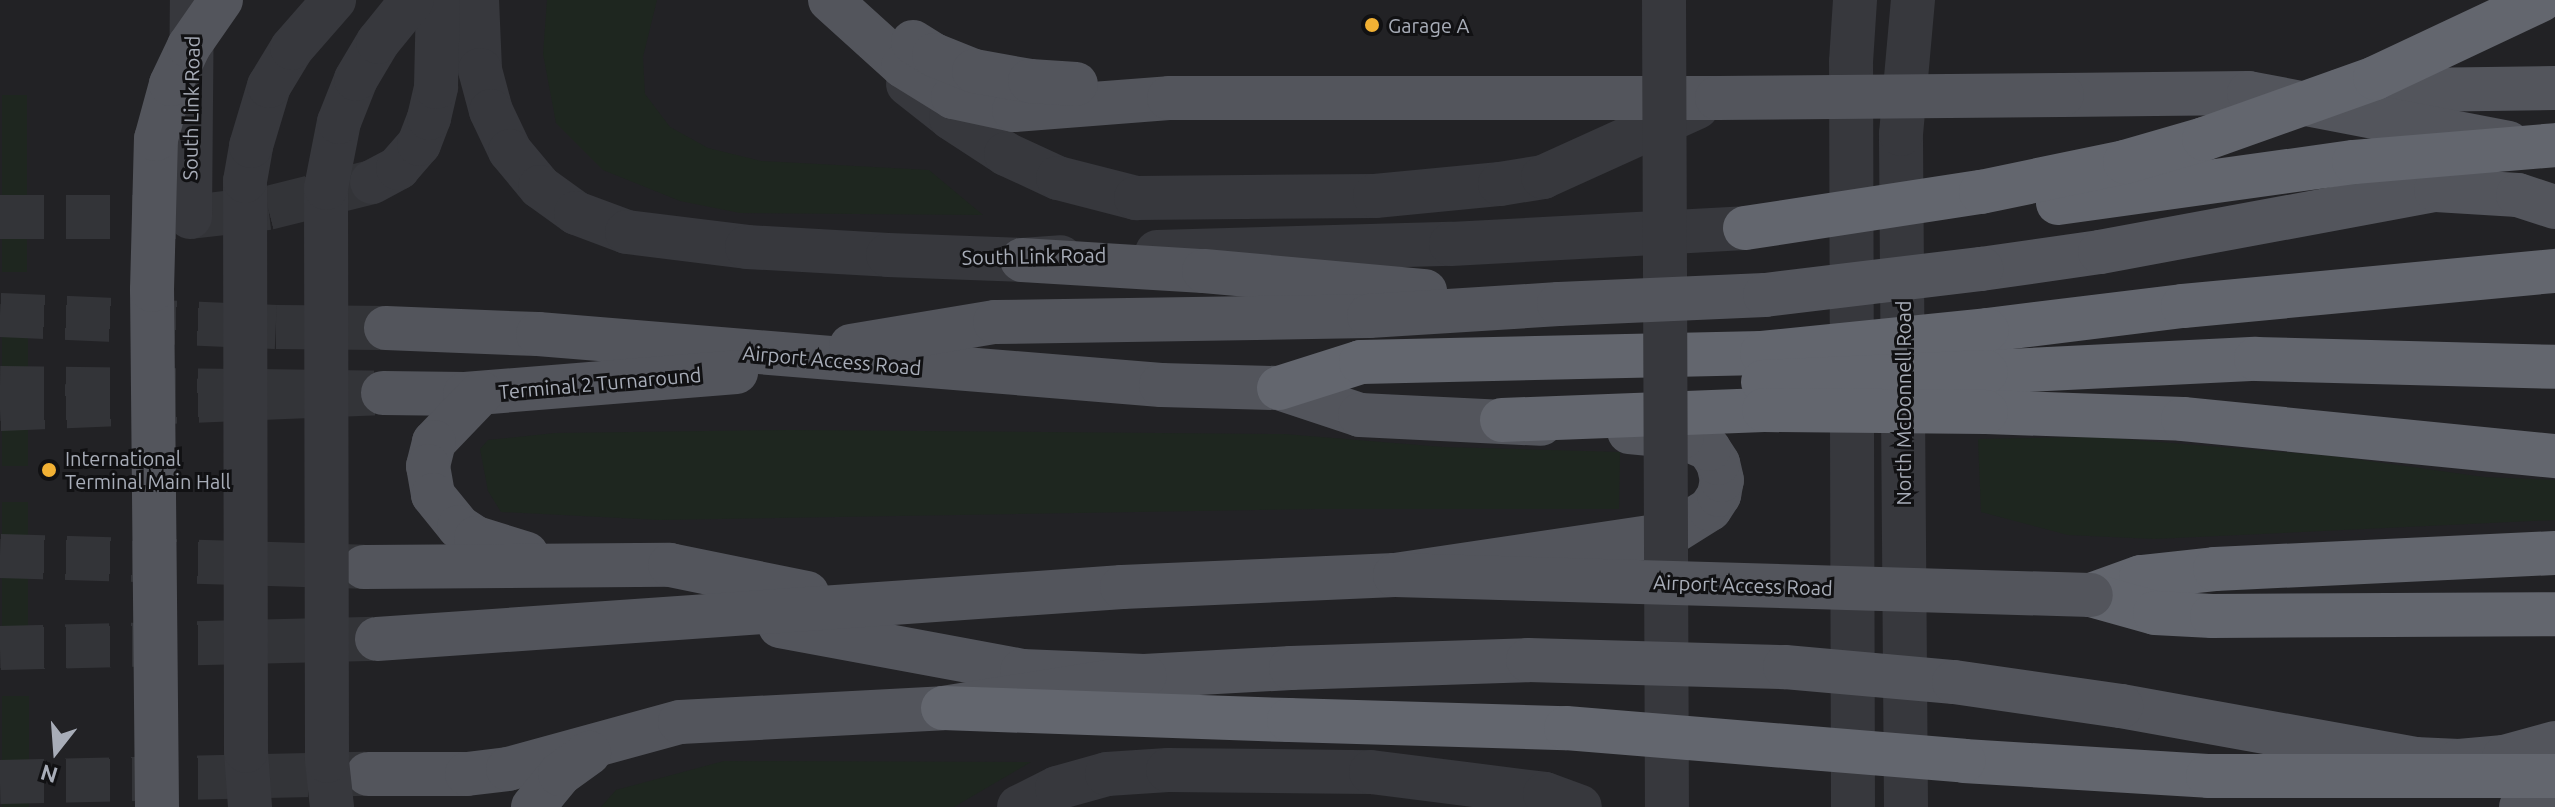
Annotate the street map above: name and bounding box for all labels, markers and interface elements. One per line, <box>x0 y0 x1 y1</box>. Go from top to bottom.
place label: Garage A <box>1388 13 1469 37</box>
marker: Garage A <box>1363 16 1381 34</box>
street label: South Link Road <box>178 35 204 181</box>
street label: South Link Road <box>961 243 1107 269</box>
street label: North McDonnell Road <box>1891 301 1915 505</box>
street label: Airport Access Road <box>742 340 922 380</box>
street label: Terminal 2 Turnaround <box>498 362 702 404</box>
place label: International Terminal Main Hall <box>65 446 231 493</box>
marker: International Terminal Main Hall <box>40 461 58 479</box>
street label: Airport Access Road <box>1653 570 1833 600</box>
north arrow <box>16 711 96 791</box>
text: N <box>37 760 60 789</box>

